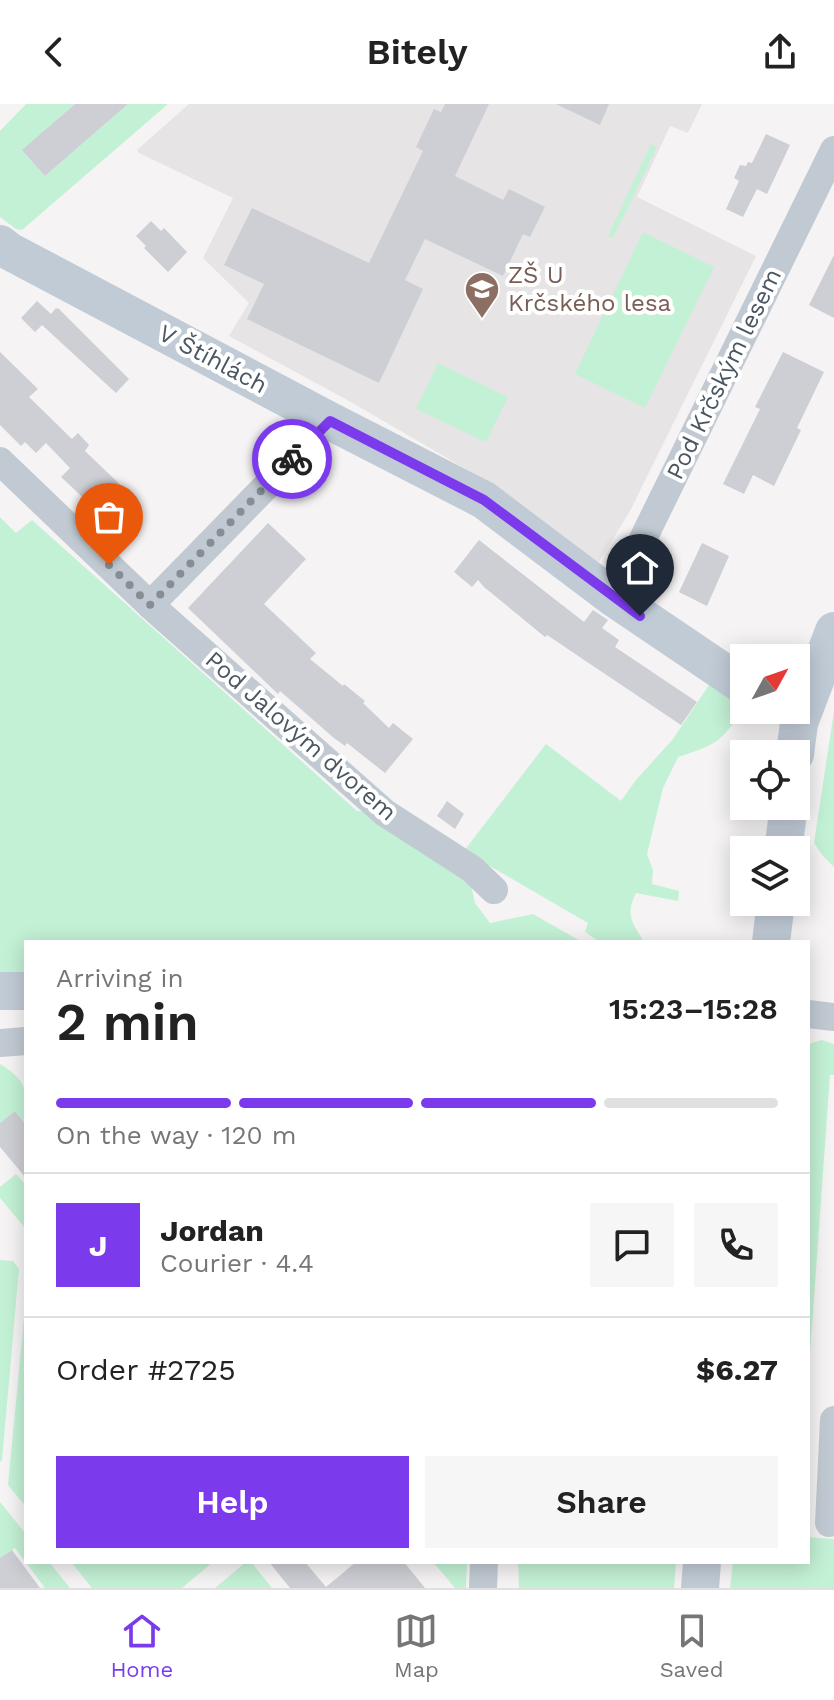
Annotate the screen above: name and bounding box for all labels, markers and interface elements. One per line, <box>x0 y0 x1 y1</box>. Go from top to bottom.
icon: back <box>32 30 76 74</box>
icon: share <box>758 30 802 74</box>
text: Bitely <box>366 31 468 73</box>
place label: ZŠ U Krčského lesa <box>508 261 671 317</box>
street label: Pod Krčským lesem <box>661 264 787 484</box>
school or university icon: ZŠ U Krčského lesa <box>463 270 501 320</box>
street label: V Štíhlách <box>154 319 272 399</box>
courier <box>252 419 332 499</box>
icon: bike <box>270 437 314 481</box>
pin <box>75 483 143 565</box>
icon: bag <box>87 495 131 539</box>
pin <box>606 534 674 616</box>
icon: home <box>618 546 662 590</box>
north arrow <box>730 644 810 724</box>
map controls <box>730 644 810 916</box>
street label: Pod Jalovým dvorem <box>200 645 402 827</box>
button: locate <box>730 740 810 820</box>
button: layers <box>730 836 810 916</box>
text: Arriving in <box>56 963 184 993</box>
text: 15:23–15:28 <box>609 991 778 1026</box>
text: 2 min <box>56 992 199 1053</box>
text: On the way · 120 m <box>56 1120 296 1150</box>
button: chat <box>590 1203 674 1287</box>
button: phone <box>694 1203 778 1287</box>
text: Jordan <box>160 1213 264 1248</box>
text: J <box>89 1228 107 1263</box>
text: Courier · 4.4 <box>160 1248 314 1278</box>
text: Order #2725 <box>56 1352 236 1387</box>
text: $6.27 <box>696 1352 778 1387</box>
button: Help <box>56 1456 409 1548</box>
button: Share <box>425 1456 778 1548</box>
tab: Home <box>110 1609 173 1682</box>
tab: Map <box>394 1609 439 1682</box>
tab: Saved <box>660 1609 724 1682</box>

